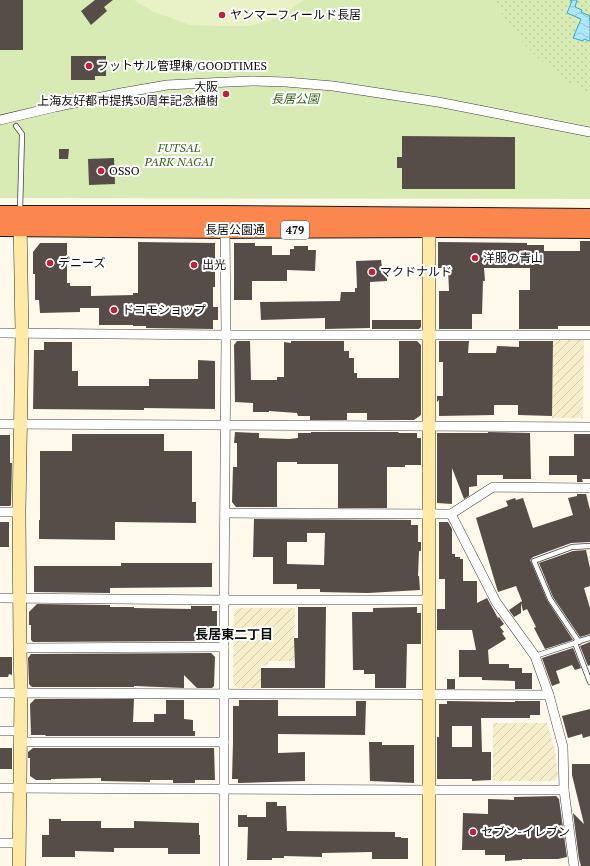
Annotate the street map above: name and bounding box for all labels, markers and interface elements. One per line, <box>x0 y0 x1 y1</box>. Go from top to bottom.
place label: ヤンマーフィールド長居 <box>230 7 361 22</box>
marker: ヤンマーフィールド長居 <box>217 10 227 20</box>
place label: フットサル管理棟/GOODTIMES <box>97 58 267 73</box>
marker: フットサル管理棟/GOODTIMES <box>84 61 94 71</box>
place label: 大阪 上海友好都市提携30周年記念植樹 <box>37 79 218 108</box>
marker: 大阪 上海友好都市提携30周年記念植樹 <box>221 89 231 99</box>
park label: 長居公園 <box>271 91 321 106</box>
park label: FUTSAL PARK NAGAI <box>144 140 214 169</box>
place label: OSSO <box>109 163 140 178</box>
marker: OSSO <box>96 166 106 176</box>
road number: 479 <box>281 221 309 239</box>
street label: 長居公園通 <box>205 222 265 237</box>
place label: 洋服の青山 <box>483 250 543 265</box>
marker: 洋服の青山 <box>470 253 480 263</box>
place label: デニーズ <box>58 255 105 270</box>
place label: 出光 <box>202 257 226 272</box>
marker: デニーズ <box>45 258 55 268</box>
marker: 出光 <box>189 260 199 270</box>
place label: マクドナルド <box>380 264 452 279</box>
marker: マクドナルド <box>367 267 377 277</box>
place label: ドコモショップ <box>122 302 206 317</box>
marker: ドコモショップ <box>109 305 119 315</box>
district label: 長居東二丁目 <box>195 625 273 643</box>
place label: セブン-イレブン <box>481 824 570 839</box>
marker: セブン-イレブン <box>468 827 478 837</box>

